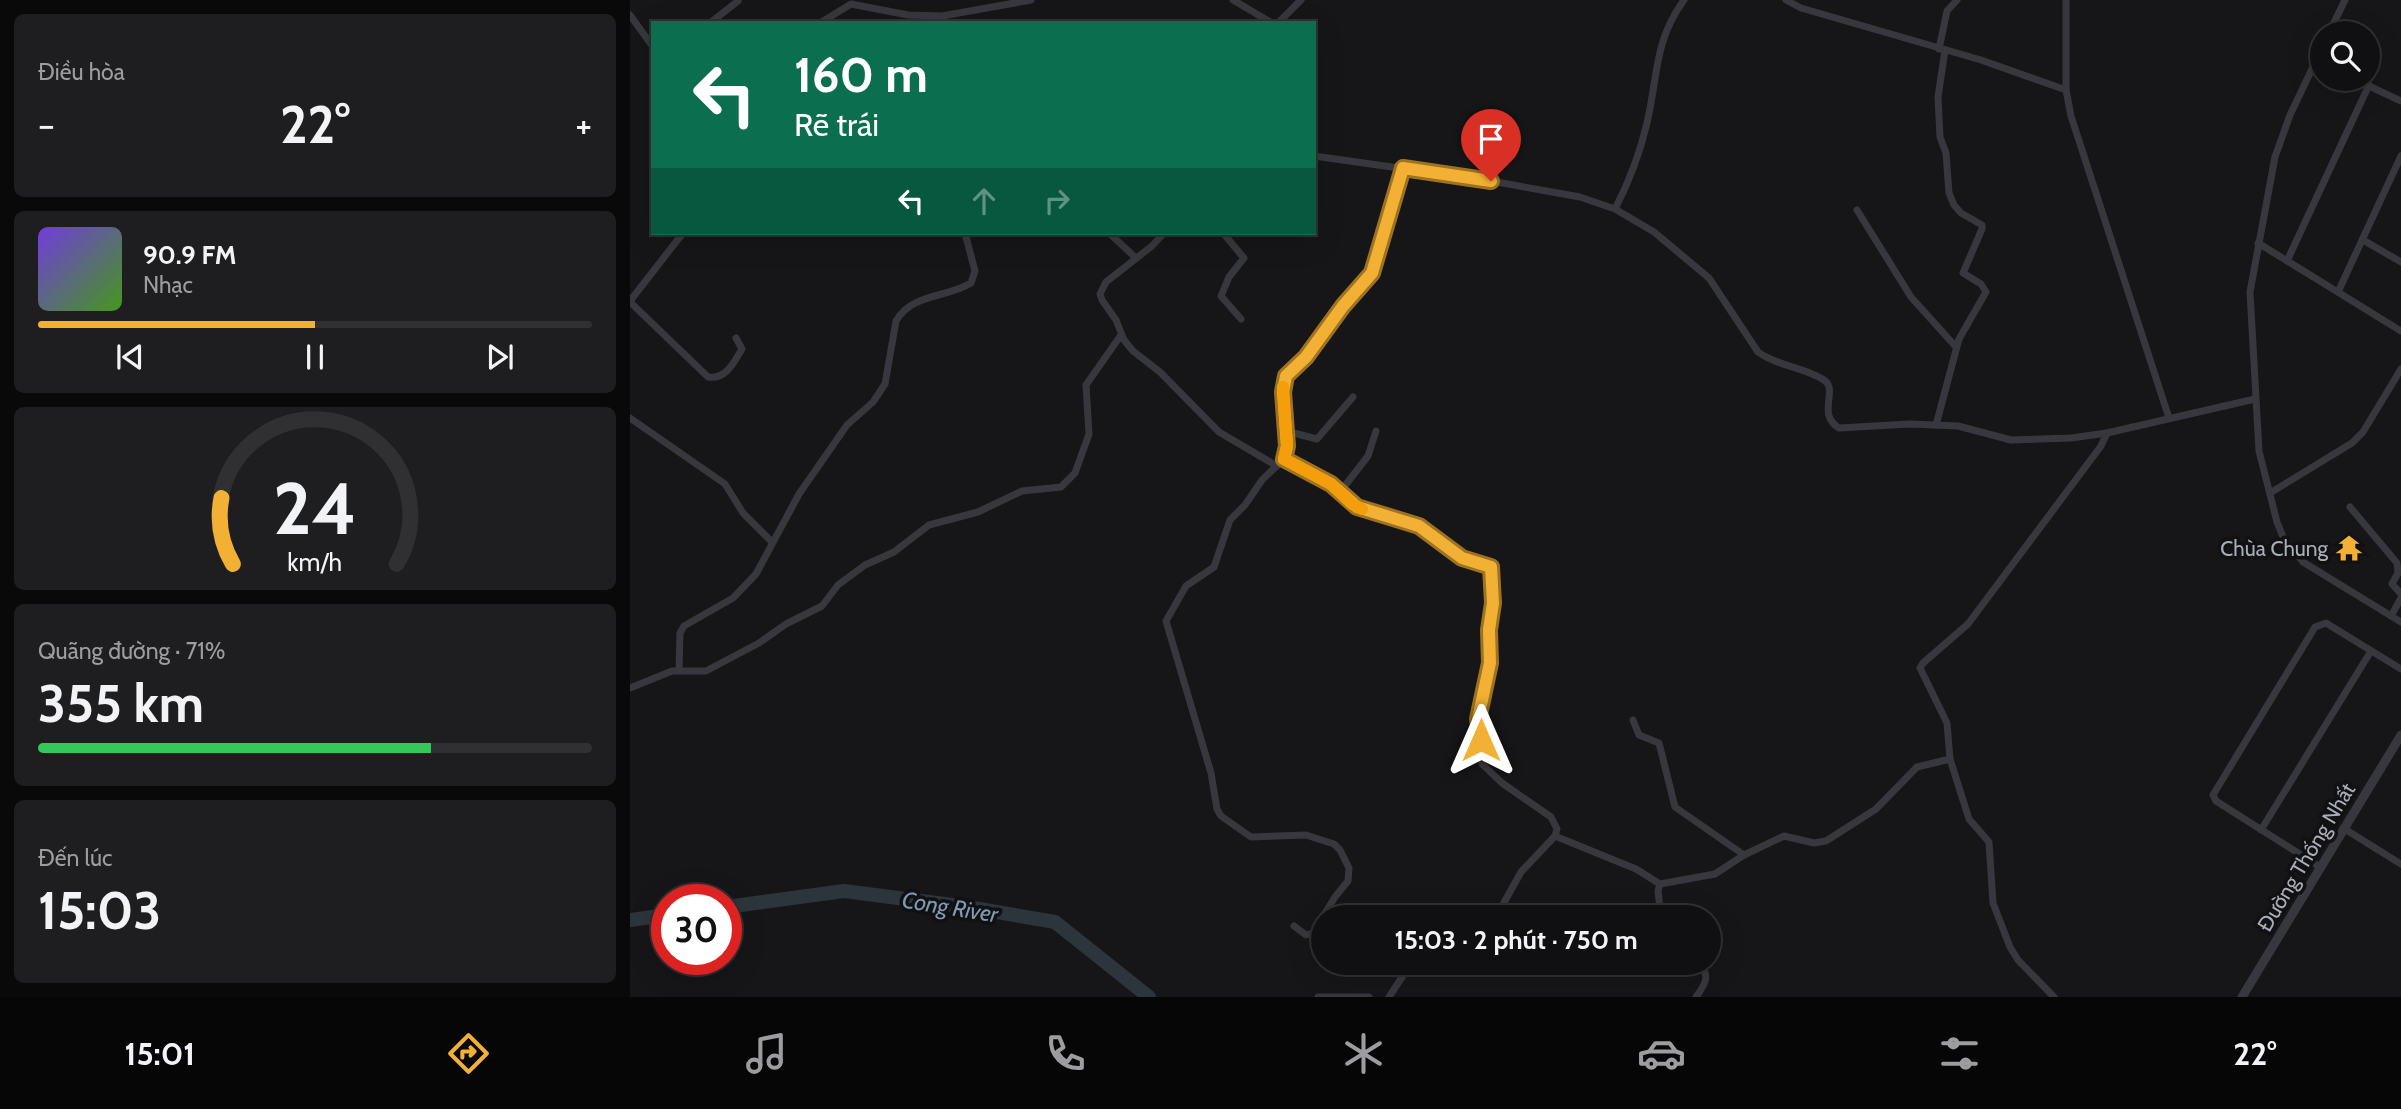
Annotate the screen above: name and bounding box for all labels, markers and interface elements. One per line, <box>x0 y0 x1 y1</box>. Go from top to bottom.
map controls <box>2310 21 2380 91</box>
button: search <box>2310 21 2380 91</box>
text: 160 m <box>794 45 928 104</box>
icon: left <box>679 49 770 140</box>
text: Điều hòa <box>38 58 125 86</box>
text: 22° <box>280 93 350 156</box>
text: − <box>38 101 55 148</box>
text: + <box>575 101 592 148</box>
text: Rẽ trái <box>794 105 879 144</box>
pin <box>1461 109 1521 181</box>
icon: arrive <box>1472 120 1510 158</box>
icon: left <box>892 182 930 220</box>
icon: ahead <box>965 182 1003 220</box>
icon: right <box>1038 182 1076 220</box>
text: 90.9 FM <box>143 239 236 271</box>
text: Nhạc <box>143 271 193 299</box>
icon: previous <box>111 338 149 376</box>
icon: pause <box>296 338 334 376</box>
icon: next <box>481 338 519 376</box>
text: 24 <box>273 465 357 553</box>
temple icon: Chùa Chung <box>2334 533 2364 563</box>
place label: Chùa Chung <box>2220 536 2329 561</box>
text: km/h <box>288 547 342 577</box>
text: Quãng đường · 71% <box>38 637 226 665</box>
text: 355 km <box>38 672 204 735</box>
position arrow <box>1444 703 1518 777</box>
street label: Đường Thống Nhất <box>2252 778 2360 936</box>
text: Đến lúc <box>38 844 113 872</box>
text: 15:03 <box>38 879 161 942</box>
speed limit sign: 30 <box>651 884 742 975</box>
water label: Cong River <box>900 886 1001 929</box>
text: 15:03 · 2 phút · 750 m <box>1394 924 1638 956</box>
icon: directions <box>444 1029 493 1078</box>
icon: music <box>742 1029 791 1078</box>
icon: phone <box>1041 1029 1090 1078</box>
icon: climate <box>1339 1029 1388 1078</box>
icon: car <box>1637 1029 1686 1078</box>
icon: filters <box>1935 1029 1984 1078</box>
text: 15:01 <box>125 1034 195 1073</box>
text: 22° <box>2233 1034 2276 1073</box>

